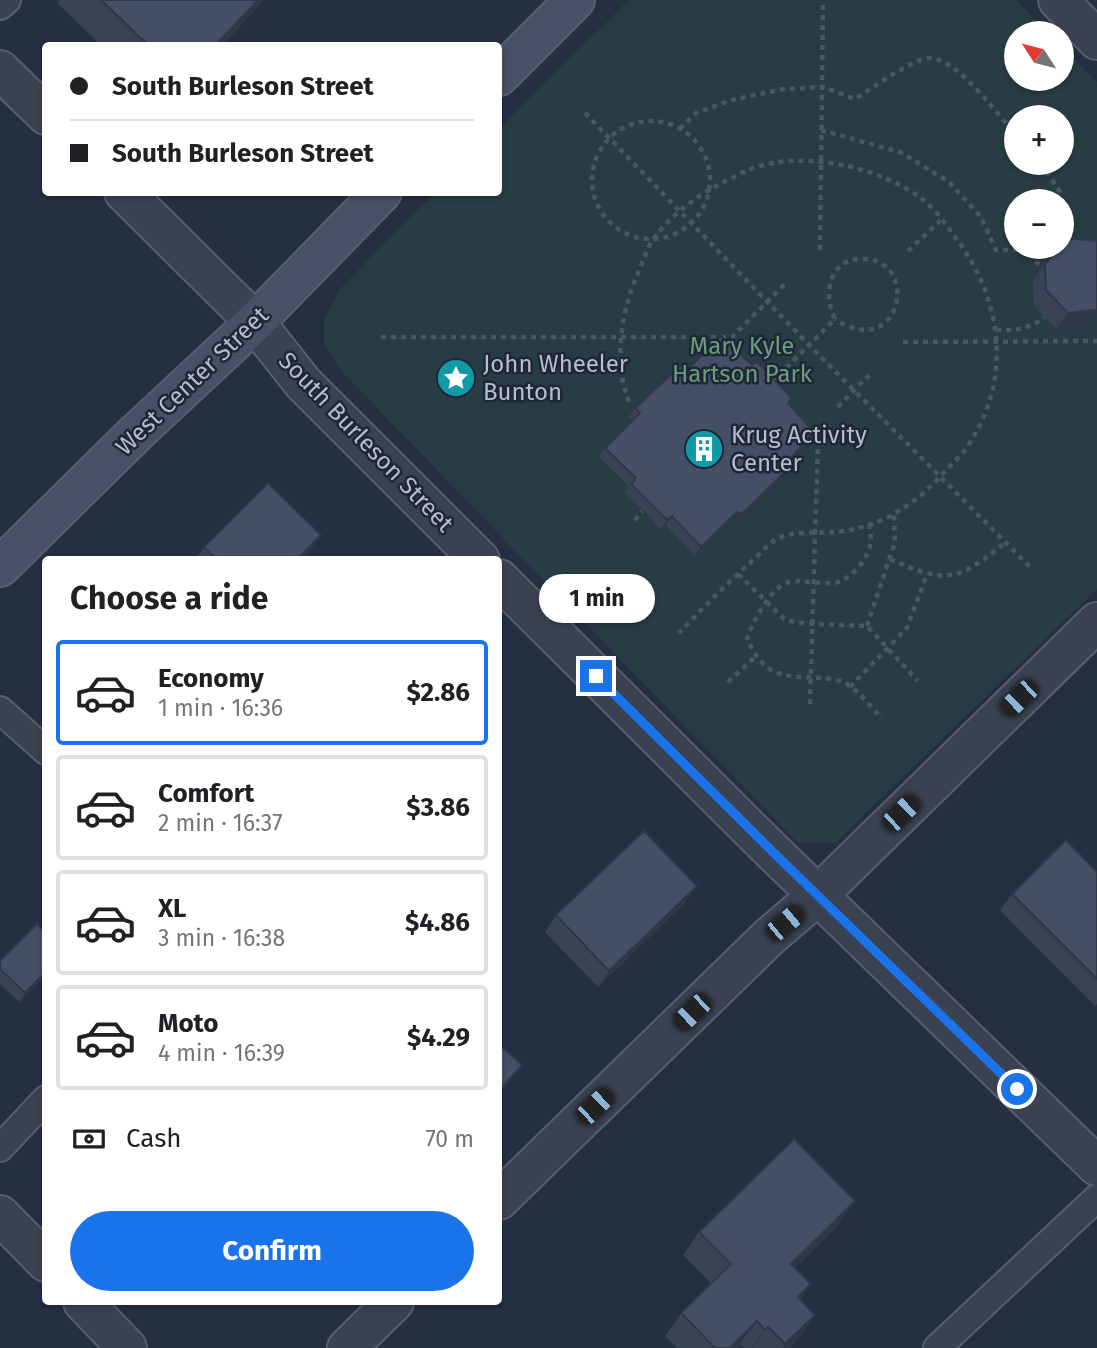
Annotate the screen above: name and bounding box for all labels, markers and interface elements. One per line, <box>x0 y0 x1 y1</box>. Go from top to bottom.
north arrow <box>1004 21 1074 91</box>
map controls <box>1004 21 1074 259</box>
text: South Burleson Street <box>112 71 374 102</box>
button: + <box>1004 105 1074 175</box>
text: South Burleson Street <box>112 138 374 169</box>
button: − <box>1004 189 1074 259</box>
street label: West Center Street <box>110 301 274 461</box>
park label: Mary Kyle Hartson Park <box>672 332 813 388</box>
street label: South Burleson Street <box>273 346 459 538</box>
place label: John Wheeler Bunton <box>483 350 629 406</box>
place icon: John Wheeler Bunton <box>435 357 477 399</box>
place label: Krug Activity Center <box>731 421 867 477</box>
building icon: Krug Activity Center <box>683 428 725 470</box>
callout: 1 min <box>538 574 654 624</box>
text: Choose a ride <box>70 579 268 617</box>
text: 1 min <box>569 584 625 612</box>
route end <box>580 660 612 692</box>
icon: car <box>74 661 137 724</box>
text: Economy <box>158 663 264 694</box>
car <box>997 676 1042 720</box>
text: $2.86 <box>407 677 470 708</box>
text: 1 min · 16:36 <box>158 694 283 722</box>
icon: car <box>74 776 137 839</box>
text: Comfort <box>158 778 254 809</box>
car <box>879 791 924 835</box>
text: $3.86 <box>406 792 470 823</box>
text: 2 min · 16:37 <box>158 809 282 837</box>
icon: car <box>74 891 137 954</box>
text: XL <box>158 893 186 924</box>
car <box>763 901 808 945</box>
text: $4.86 <box>405 907 470 938</box>
text: 3 min · 16:38 <box>158 924 285 952</box>
car <box>670 990 715 1034</box>
icon: car <box>74 1006 137 1069</box>
text: Moto <box>158 1008 218 1039</box>
text: $4.29 <box>407 1022 470 1053</box>
text: 4 min · 16:39 <box>158 1039 285 1067</box>
route start <box>1001 1073 1033 1105</box>
car <box>573 1084 618 1128</box>
icon: cash <box>70 1120 108 1158</box>
text: Cash <box>126 1123 182 1154</box>
text: 70 m <box>425 1125 474 1153</box>
button: Confirm <box>70 1211 474 1291</box>

